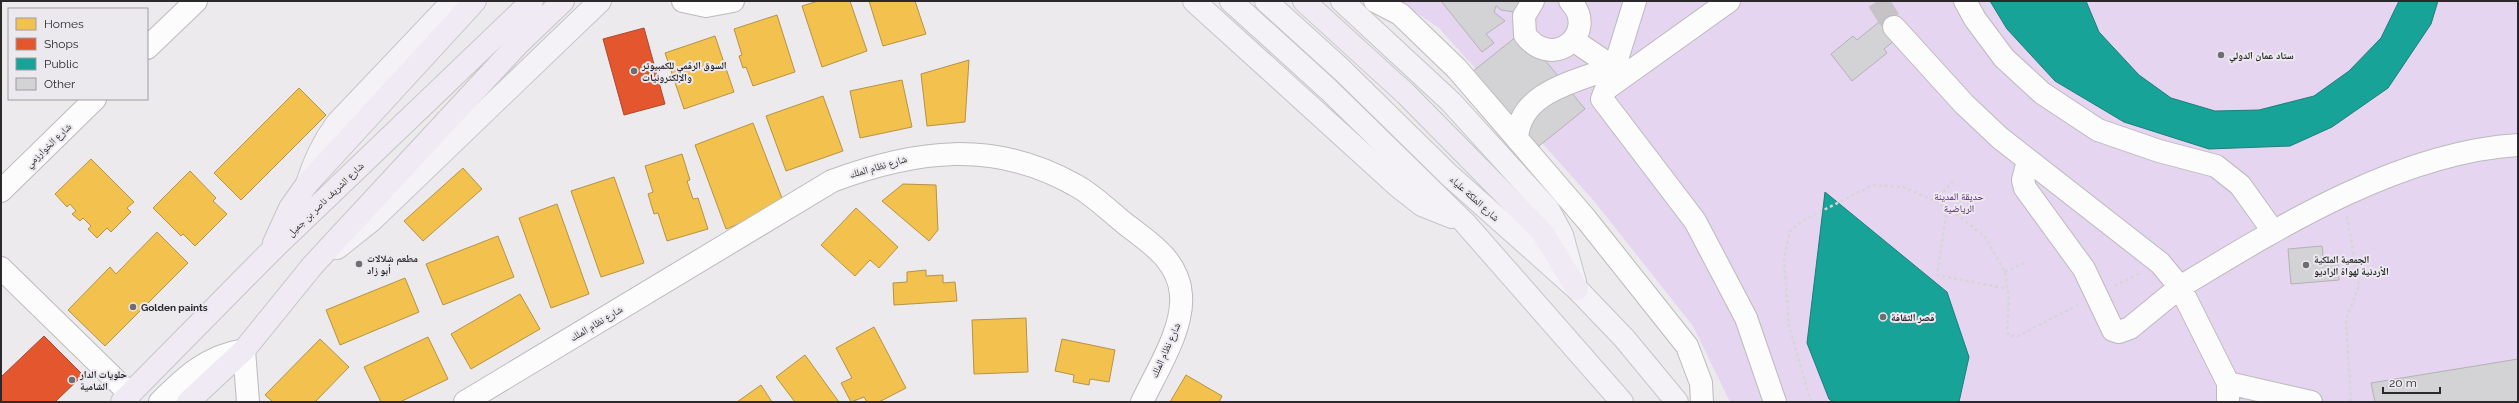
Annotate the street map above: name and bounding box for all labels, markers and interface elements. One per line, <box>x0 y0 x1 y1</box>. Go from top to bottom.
legend <box>8 8 148 100</box>
text: Homes <box>44 17 84 31</box>
text: Shops <box>44 37 79 51</box>
marker: ستاد عمان الدولي <box>2216 50 2226 60</box>
place label: ستاد عمان الدولي <box>2229 50 2294 63</box>
text: Public <box>44 57 79 71</box>
place label: السوق الرقمي للكمبيوتر والإلكترونيات <box>641 60 727 84</box>
marker: السوق الرقمي للكمبيوتر والإلكترونيات <box>629 66 639 76</box>
text: Other <box>44 77 76 91</box>
street label: شارع الخوارزمي <box>23 121 75 172</box>
street label: شارع نظام الملك <box>848 153 909 182</box>
street label: شارع الشريف ناصر بن جميل <box>285 160 367 239</box>
street label: شارع الملكة علياء <box>1447 173 1502 224</box>
park label: حديقة المدينة الرياضية <box>1934 191 1984 214</box>
place label: مطعم شلالات أبو زاد <box>367 253 418 277</box>
place label: الجمعية الملكية الأردنية لهواة الراديو <box>2314 254 2389 278</box>
marker: مطعم شلالات أبو زاد <box>354 259 364 269</box>
marker: الجمعية الملكية الأردنية لهواة الراديو <box>2301 260 2311 270</box>
marker: Golden paints <box>128 302 138 312</box>
place label: Golden paints <box>141 302 208 313</box>
street label: شارع نظام الملك <box>568 303 626 345</box>
marker: قصر الثقافة <box>1878 312 1888 322</box>
place label: قصر الثقافة <box>1891 312 1935 324</box>
street label: شارع نظام الملك <box>1148 321 1184 380</box>
place label: حلويات الدار الشامية <box>79 369 128 392</box>
scale bar <box>2383 369 2440 395</box>
marker: حلويات الدار الشامية <box>67 375 77 385</box>
text: 20 m <box>2389 376 2417 390</box>

